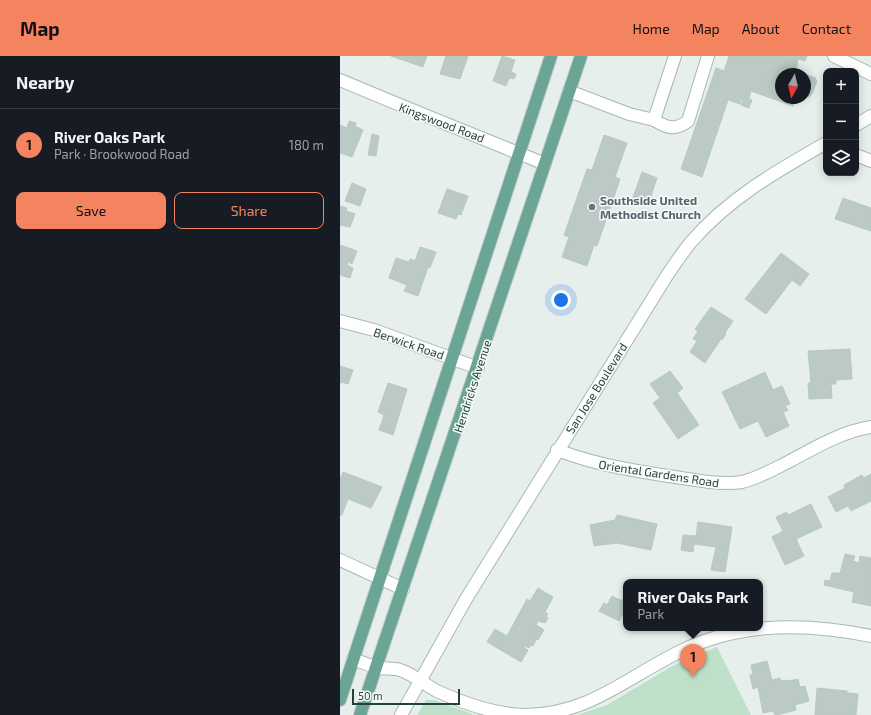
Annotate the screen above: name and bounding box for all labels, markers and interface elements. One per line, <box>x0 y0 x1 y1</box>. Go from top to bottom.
text: Map <box>20 17 60 40</box>
text: Home <box>633 20 670 37</box>
text: Map <box>692 20 720 37</box>
text: About <box>742 20 780 37</box>
text: Contact <box>802 20 851 37</box>
north arrow <box>775 68 811 104</box>
map controls <box>823 68 859 176</box>
button: + <box>823 68 859 104</box>
text: Nearby <box>16 72 74 92</box>
street label: Kingswood Road <box>397 99 487 145</box>
button: − <box>823 104 859 140</box>
text: River Oaks Park <box>54 128 165 146</box>
text: 1 <box>26 137 32 153</box>
text: 180 m <box>289 137 324 153</box>
button: layers <box>823 140 859 176</box>
text: Park · Brookwood Road <box>54 146 190 162</box>
button: Save <box>16 192 166 229</box>
button: Share <box>174 192 324 229</box>
place label: Southside United Methodist Church <box>600 193 701 221</box>
marker: Southside United Methodist Church <box>587 202 597 212</box>
your location <box>551 290 571 310</box>
street label: Berwick Road <box>372 324 446 362</box>
street label: Hendricks Avenue <box>450 338 494 434</box>
street label: San Jose Boulevard <box>562 340 630 436</box>
street label: Oriental Gardens Road <box>598 457 720 489</box>
popup <box>623 579 763 631</box>
text: River Oaks Park <box>637 588 749 606</box>
text: Park <box>637 606 664 622</box>
pin: 1 <box>680 644 706 677</box>
scale bar <box>352 687 460 706</box>
text: 50 m <box>358 689 383 702</box>

